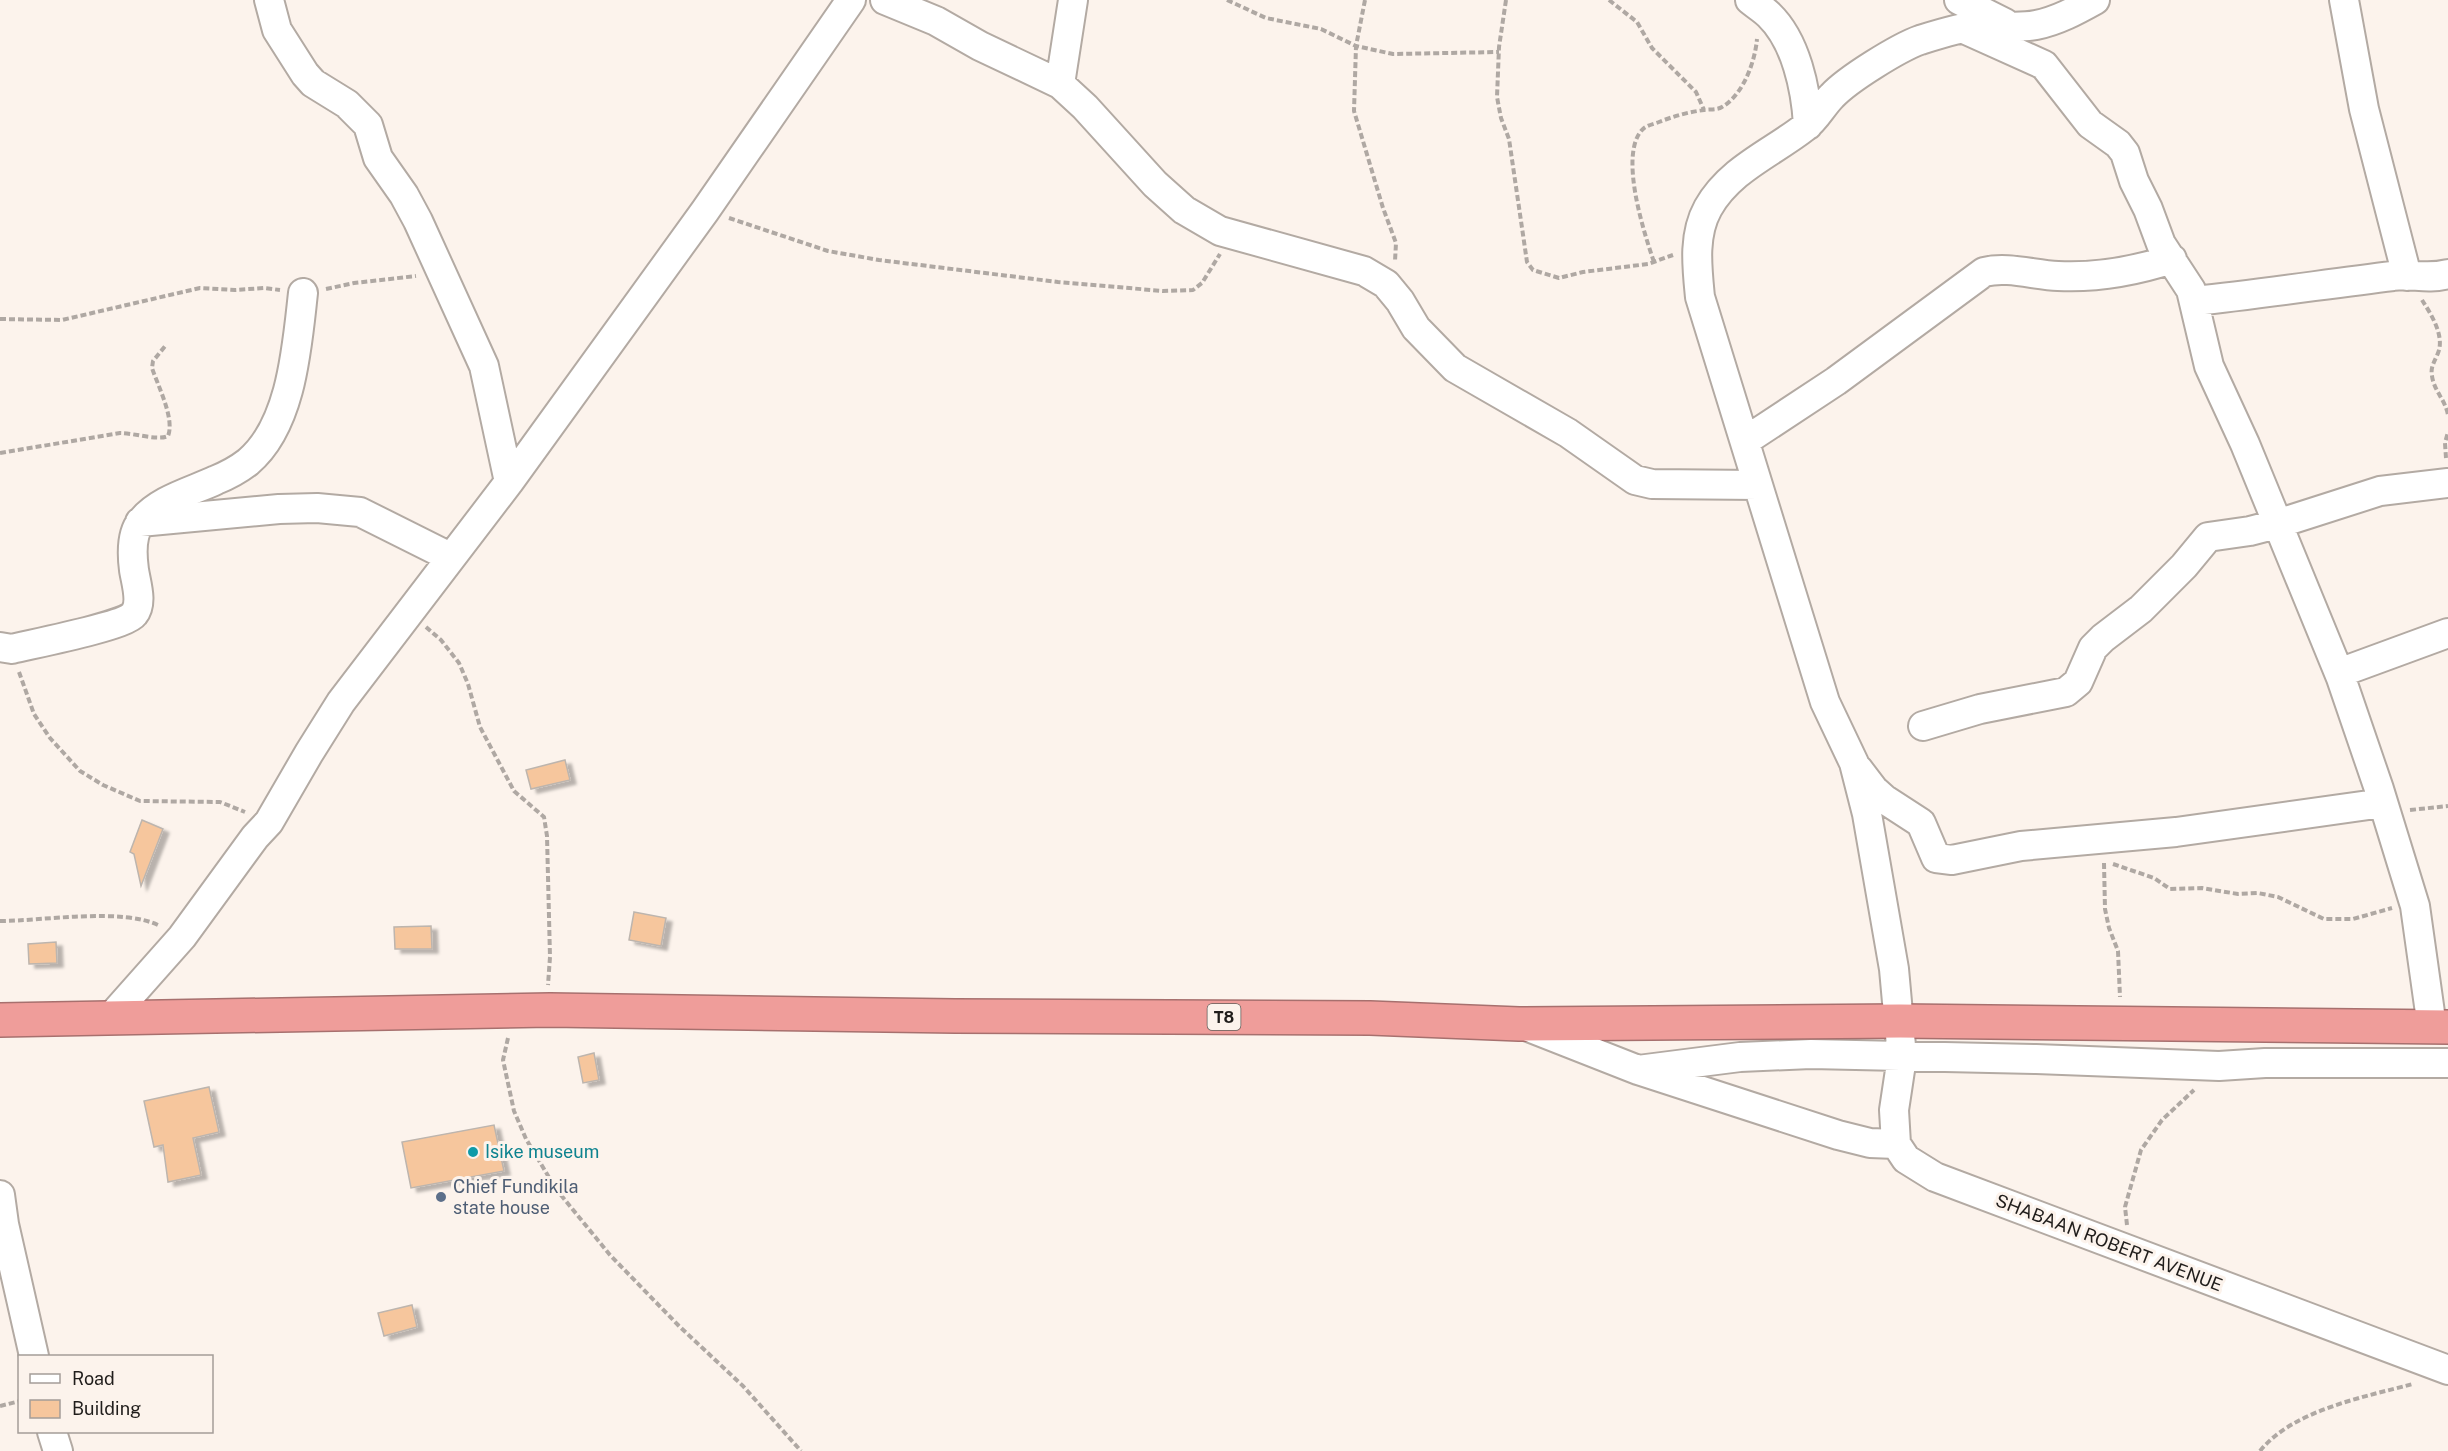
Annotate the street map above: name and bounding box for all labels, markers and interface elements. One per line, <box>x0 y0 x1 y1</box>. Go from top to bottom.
road number: T8 <box>1208 1004 1240 1030</box>
place label: Isike museum <box>485 1141 599 1162</box>
marker: Isike museum <box>466 1145 480 1159</box>
place label: Chief Fundikila state house <box>453 1176 578 1218</box>
street label: SHABAAN ROBERT AVENUE <box>1993 1189 2226 1296</box>
marker: Chief Fundikila state house <box>434 1190 448 1204</box>
legend <box>18 1355 213 1433</box>
text: Road <box>72 1368 115 1389</box>
text: Building <box>72 1398 141 1419</box>

